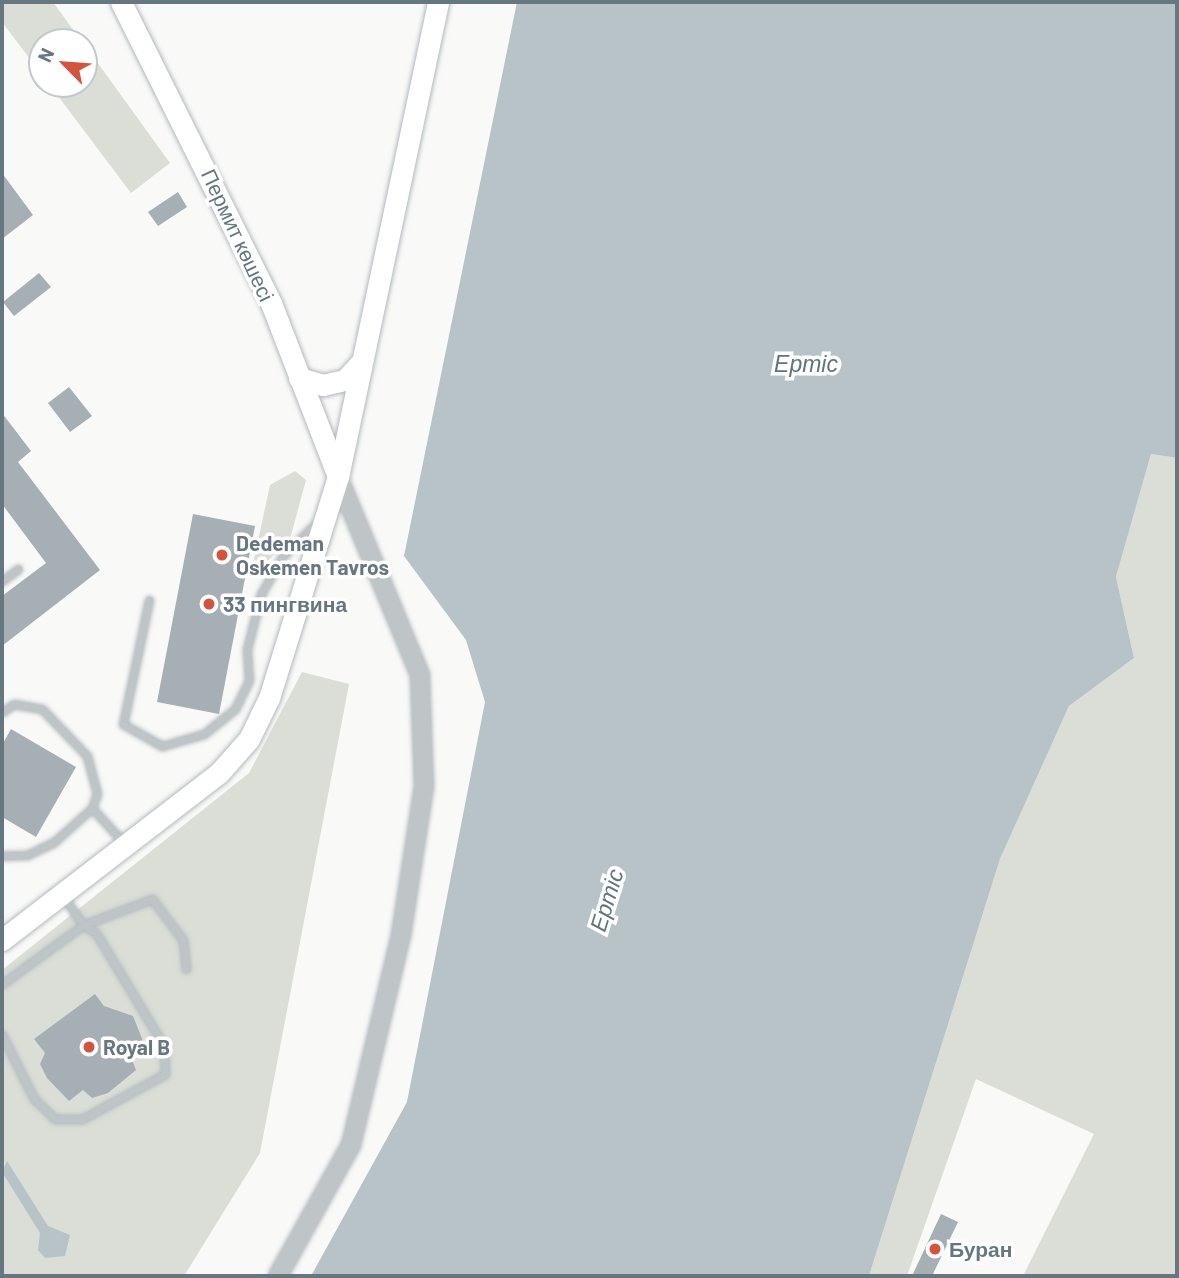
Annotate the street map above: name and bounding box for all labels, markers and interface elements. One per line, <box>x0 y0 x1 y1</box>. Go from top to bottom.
north arrow <box>28 28 98 98</box>
text: N <box>32 44 58 65</box>
street label: Пермит көшесі <box>196 165 280 305</box>
water label: Ертіс <box>774 349 838 377</box>
place label: Dedeman Oskemen Tavros <box>236 530 389 580</box>
marker: Dedeman Oskemen Tavros <box>214 547 230 563</box>
place label: 33 пингвина <box>223 591 347 617</box>
marker: 33 пингвина <box>201 596 217 612</box>
water label: Ертіс <box>583 865 629 935</box>
place label: Royal B <box>103 1034 170 1060</box>
marker: Royal B <box>81 1039 97 1055</box>
place label: Буран <box>949 1236 1012 1262</box>
marker: Буран <box>927 1241 943 1257</box>

